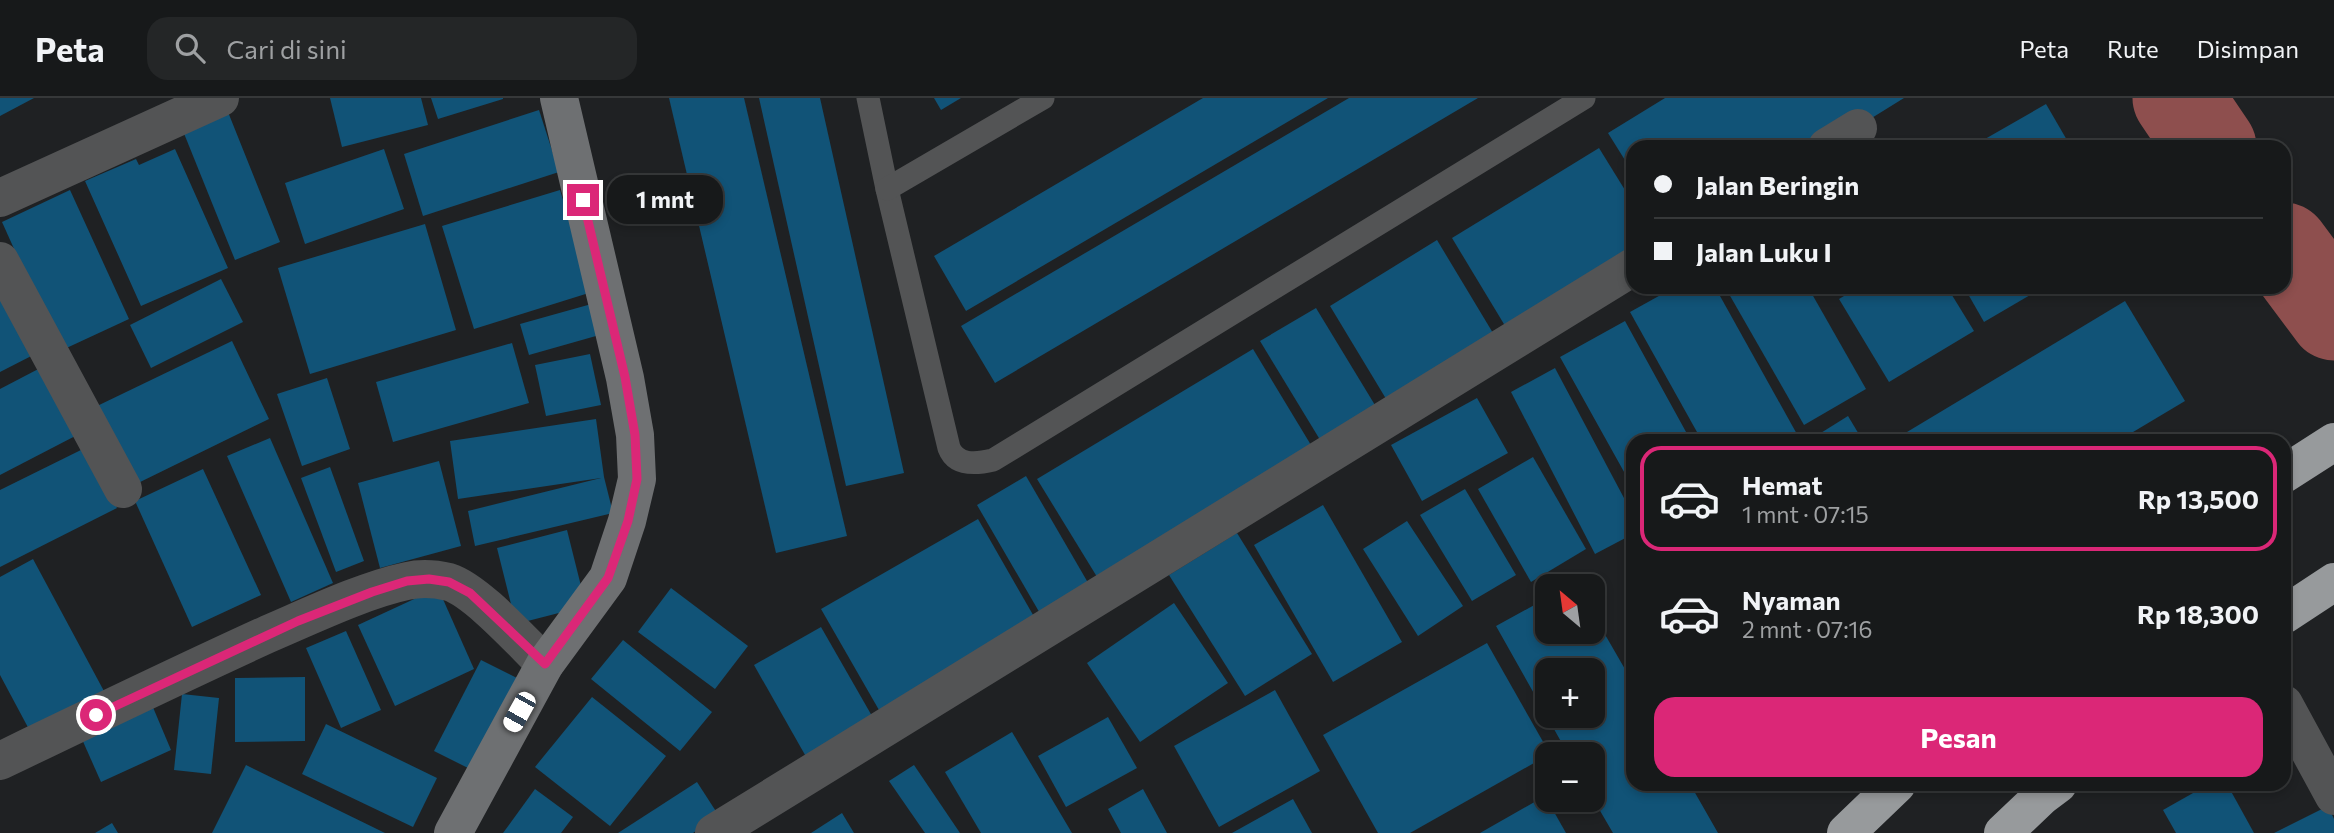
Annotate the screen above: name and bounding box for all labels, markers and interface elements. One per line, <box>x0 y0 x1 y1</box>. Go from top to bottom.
search box <box>147 17 637 80</box>
text: Peta <box>35 28 105 69</box>
icon: search <box>171 29 209 67</box>
text: Cari di sini <box>227 33 347 64</box>
text: Peta <box>2019 34 2069 63</box>
text: Rute <box>2107 34 2159 63</box>
text: Disimpan <box>2197 34 2299 63</box>
text: Jalan Beringin <box>1696 169 1859 200</box>
callout: 1 mnt <box>608 176 723 224</box>
route end <box>567 184 599 216</box>
text: 1 mnt <box>636 185 694 213</box>
text: Jalan Luku I <box>1696 236 1832 267</box>
icon: car <box>1658 467 1721 530</box>
text: Hemat <box>1742 469 1823 500</box>
text: Rp 13,500 <box>2138 483 2259 514</box>
text: 1 mnt · 07:15 <box>1742 500 1869 528</box>
north arrow <box>1535 574 1605 644</box>
map controls <box>1535 574 1605 812</box>
icon: car <box>1658 582 1721 645</box>
text: Nyaman <box>1742 584 1841 615</box>
text: Rp 18,300 <box>2137 598 2259 629</box>
text: 2 mnt · 07:16 <box>1742 615 1872 643</box>
button: + <box>1535 658 1605 728</box>
car <box>500 689 539 735</box>
button: Pesan <box>1654 697 2263 777</box>
route start <box>80 699 112 731</box>
button: − <box>1535 742 1605 812</box>

